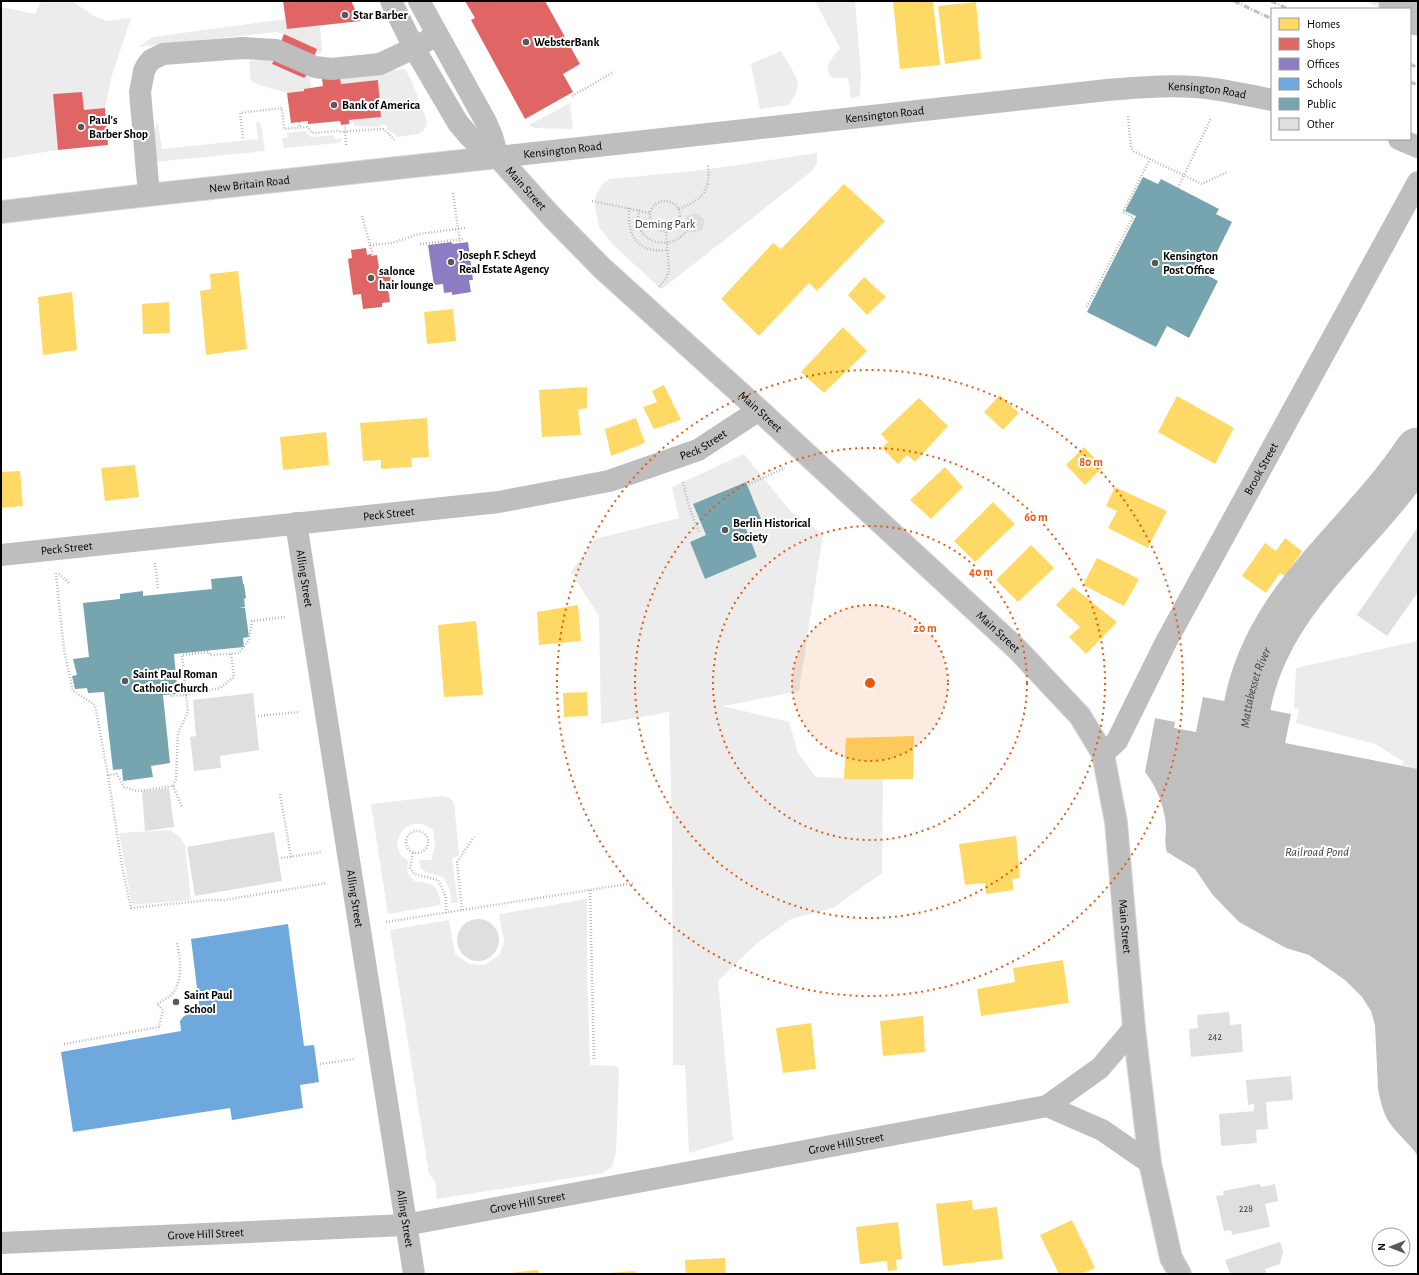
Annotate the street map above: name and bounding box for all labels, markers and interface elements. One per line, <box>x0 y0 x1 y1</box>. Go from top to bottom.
legend <box>1271 8 1411 140</box>
place label: Star Barber <box>353 9 408 21</box>
marker: Star Barber <box>340 10 350 20</box>
text: Homes <box>1307 18 1340 30</box>
place label: WebsterBank <box>534 36 599 48</box>
marker: WebsterBank <box>521 37 531 47</box>
text: Shops <box>1307 38 1335 50</box>
text: Offices <box>1307 58 1340 70</box>
text: Schools <box>1307 78 1342 90</box>
street label: Kensington Road <box>1168 80 1247 101</box>
text: Public <box>1307 98 1336 110</box>
place label: Bank of America <box>342 99 420 111</box>
marker: Bank of America <box>329 100 339 110</box>
street label: Kensington Road <box>845 104 925 125</box>
place label: Paul's Barber Shop <box>89 114 148 140</box>
text: Other <box>1307 118 1334 130</box>
marker: Paul's Barber Shop <box>76 122 86 132</box>
street label: Kensington Road <box>523 140 603 160</box>
street label: Main Street <box>503 164 549 213</box>
street label: New Britain Road <box>208 174 290 194</box>
park label: Deming Park <box>635 218 696 230</box>
place label: Joseph F. Scheyd Real Estate Agency <box>459 249 550 276</box>
place label: Kensington Post Office <box>1163 250 1218 276</box>
marker: Joseph F. Scheyd Real Estate Agency <box>446 257 456 267</box>
marker: Kensington Post Office <box>1150 258 1160 268</box>
place label: salonce hair lounge <box>379 265 434 291</box>
marker: salonce hair lounge <box>366 273 376 283</box>
street label: Main Street <box>736 389 785 434</box>
street label: Peck Street <box>678 427 729 462</box>
street label: Brook Street <box>1242 440 1280 497</box>
text: 80 m <box>1079 456 1103 468</box>
street label: Peck Street <box>362 505 415 522</box>
text: 60 m <box>1024 511 1048 523</box>
place label: Berlin Historical Society <box>733 517 811 544</box>
marker: Berlin Historical Society <box>720 525 730 535</box>
street label: Peck Street <box>40 539 93 557</box>
street label: Alling Street <box>294 549 315 608</box>
text: 40 m <box>969 566 993 578</box>
street label: Main Street <box>974 609 1022 655</box>
text: 20 m <box>913 622 937 634</box>
water label: Mattabesset River <box>1239 645 1274 729</box>
place label: Saint Paul Roman Catholic Church <box>133 668 218 694</box>
marker: Saint Paul Roman Catholic Church <box>120 676 130 686</box>
centre of rings <box>863 676 877 690</box>
water label: Railroad Pond <box>1285 846 1349 859</box>
street label: Alling Street <box>345 869 365 928</box>
street label: Main Street <box>1117 899 1133 954</box>
place label: Saint Paul School <box>184 989 232 1015</box>
marker: Saint Paul School <box>171 997 181 1007</box>
house number: 242 <box>1208 1032 1222 1042</box>
street label: Grove Hill Street <box>807 1130 885 1156</box>
street label: Alling Street <box>395 1189 416 1248</box>
street label: Grove Hill Street <box>489 1189 566 1215</box>
house number: 228 <box>1239 1204 1253 1214</box>
street label: Grove Hill Street <box>167 1226 244 1242</box>
north arrow <box>1371 1227 1411 1267</box>
text: N <box>1376 1243 1387 1251</box>

